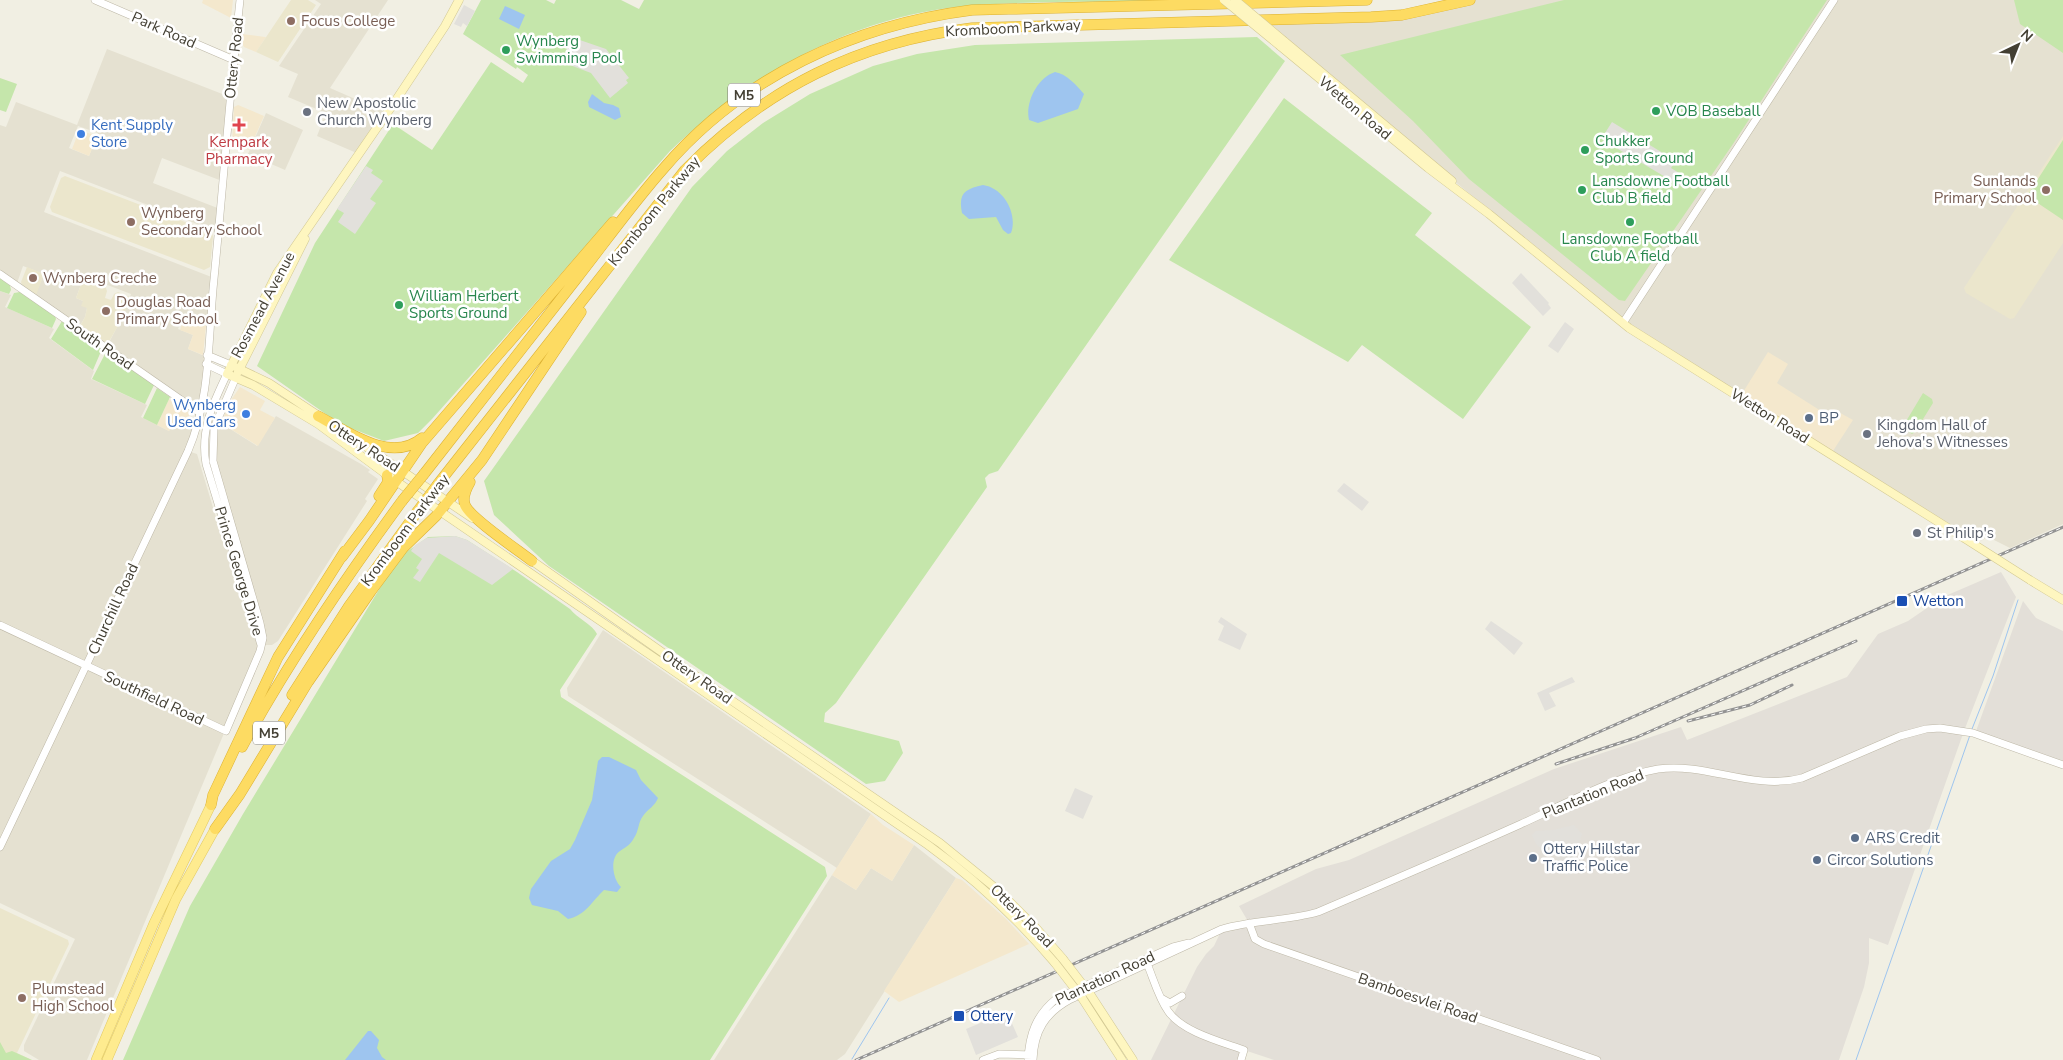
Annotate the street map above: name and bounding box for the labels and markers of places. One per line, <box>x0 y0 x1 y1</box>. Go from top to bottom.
place label: Focus College <box>301 11 395 31</box>
marker: Focus College <box>285 15 297 27</box>
place label: Wynberg Swimming Pool <box>516 31 622 68</box>
marker: Wynberg Swimming Pool <box>500 44 512 56</box>
place label: New Apostolic Church Wynberg <box>317 93 432 130</box>
place label: VOB Baseball <box>1665 101 1761 121</box>
marker: VOB Baseball <box>1650 105 1662 117</box>
marker: New Apostolic Church Wynberg <box>301 106 313 118</box>
place label: Kent Supply Store <box>91 115 173 152</box>
marker: Kempark Pharmacy <box>233 119 245 131</box>
marker: Kent Supply Store <box>75 128 87 140</box>
place label: Chukker Sports Ground <box>1595 131 1694 168</box>
place label: Kempark Pharmacy <box>206 132 273 169</box>
marker: Chukker Sports Ground <box>1579 144 1591 156</box>
place label: Lansdowne Football Club B field <box>1592 171 1730 208</box>
place label: Sunlands Primary School <box>1934 171 2037 208</box>
marker: Lansdowne Football Club B field <box>1576 184 1588 196</box>
marker: Sunlands Primary School <box>2040 184 2052 196</box>
place label: Wynberg Secondary School <box>141 203 262 240</box>
marker: Wynberg Secondary School <box>125 216 137 228</box>
marker: Lansdowne Football Club A field <box>1624 216 1636 228</box>
place label: Lansdowne Football Club A field <box>1561 229 1699 266</box>
place label: Wynberg Creche <box>43 268 157 288</box>
marker: Wynberg Creche <box>27 272 39 284</box>
place label: William Herbert Sports Ground <box>409 286 519 323</box>
place label: Douglas Road Primary School <box>116 292 219 329</box>
marker: William Herbert Sports Ground <box>393 299 405 311</box>
marker: Douglas Road Primary School <box>100 305 112 317</box>
place label: Wynberg Used Cars <box>167 395 236 432</box>
marker: Wynberg Used Cars <box>240 408 252 420</box>
place label: BP <box>1819 408 1839 428</box>
marker: BP <box>1803 412 1815 424</box>
place label: Kingdom Hall of Jehova's Witnesses <box>1876 415 2008 452</box>
marker: Kingdom Hall of Jehova's Witnesses <box>1861 428 1873 440</box>
place label: St Philip's <box>1927 523 1994 543</box>
marker: St Philip's <box>1911 527 1923 539</box>
place label: Wetton <box>1913 591 1964 611</box>
marker: Wetton <box>1895 594 1909 608</box>
place label: ARS Credit <box>1865 828 1941 848</box>
marker: ARS Credit <box>1849 832 1861 844</box>
place label: Ottery Hillstar Traffic Police <box>1543 839 1640 876</box>
place label: Circor Solutions <box>1827 850 1933 870</box>
marker: Ottery Hillstar Traffic Police <box>1527 852 1539 864</box>
marker: Circor Solutions <box>1811 854 1823 866</box>
place label: Plumstead High School <box>32 979 114 1016</box>
marker: Plumstead High School <box>16 992 28 1004</box>
place label: Ottery <box>970 1006 1014 1026</box>
marker: Ottery <box>952 1009 966 1023</box>

